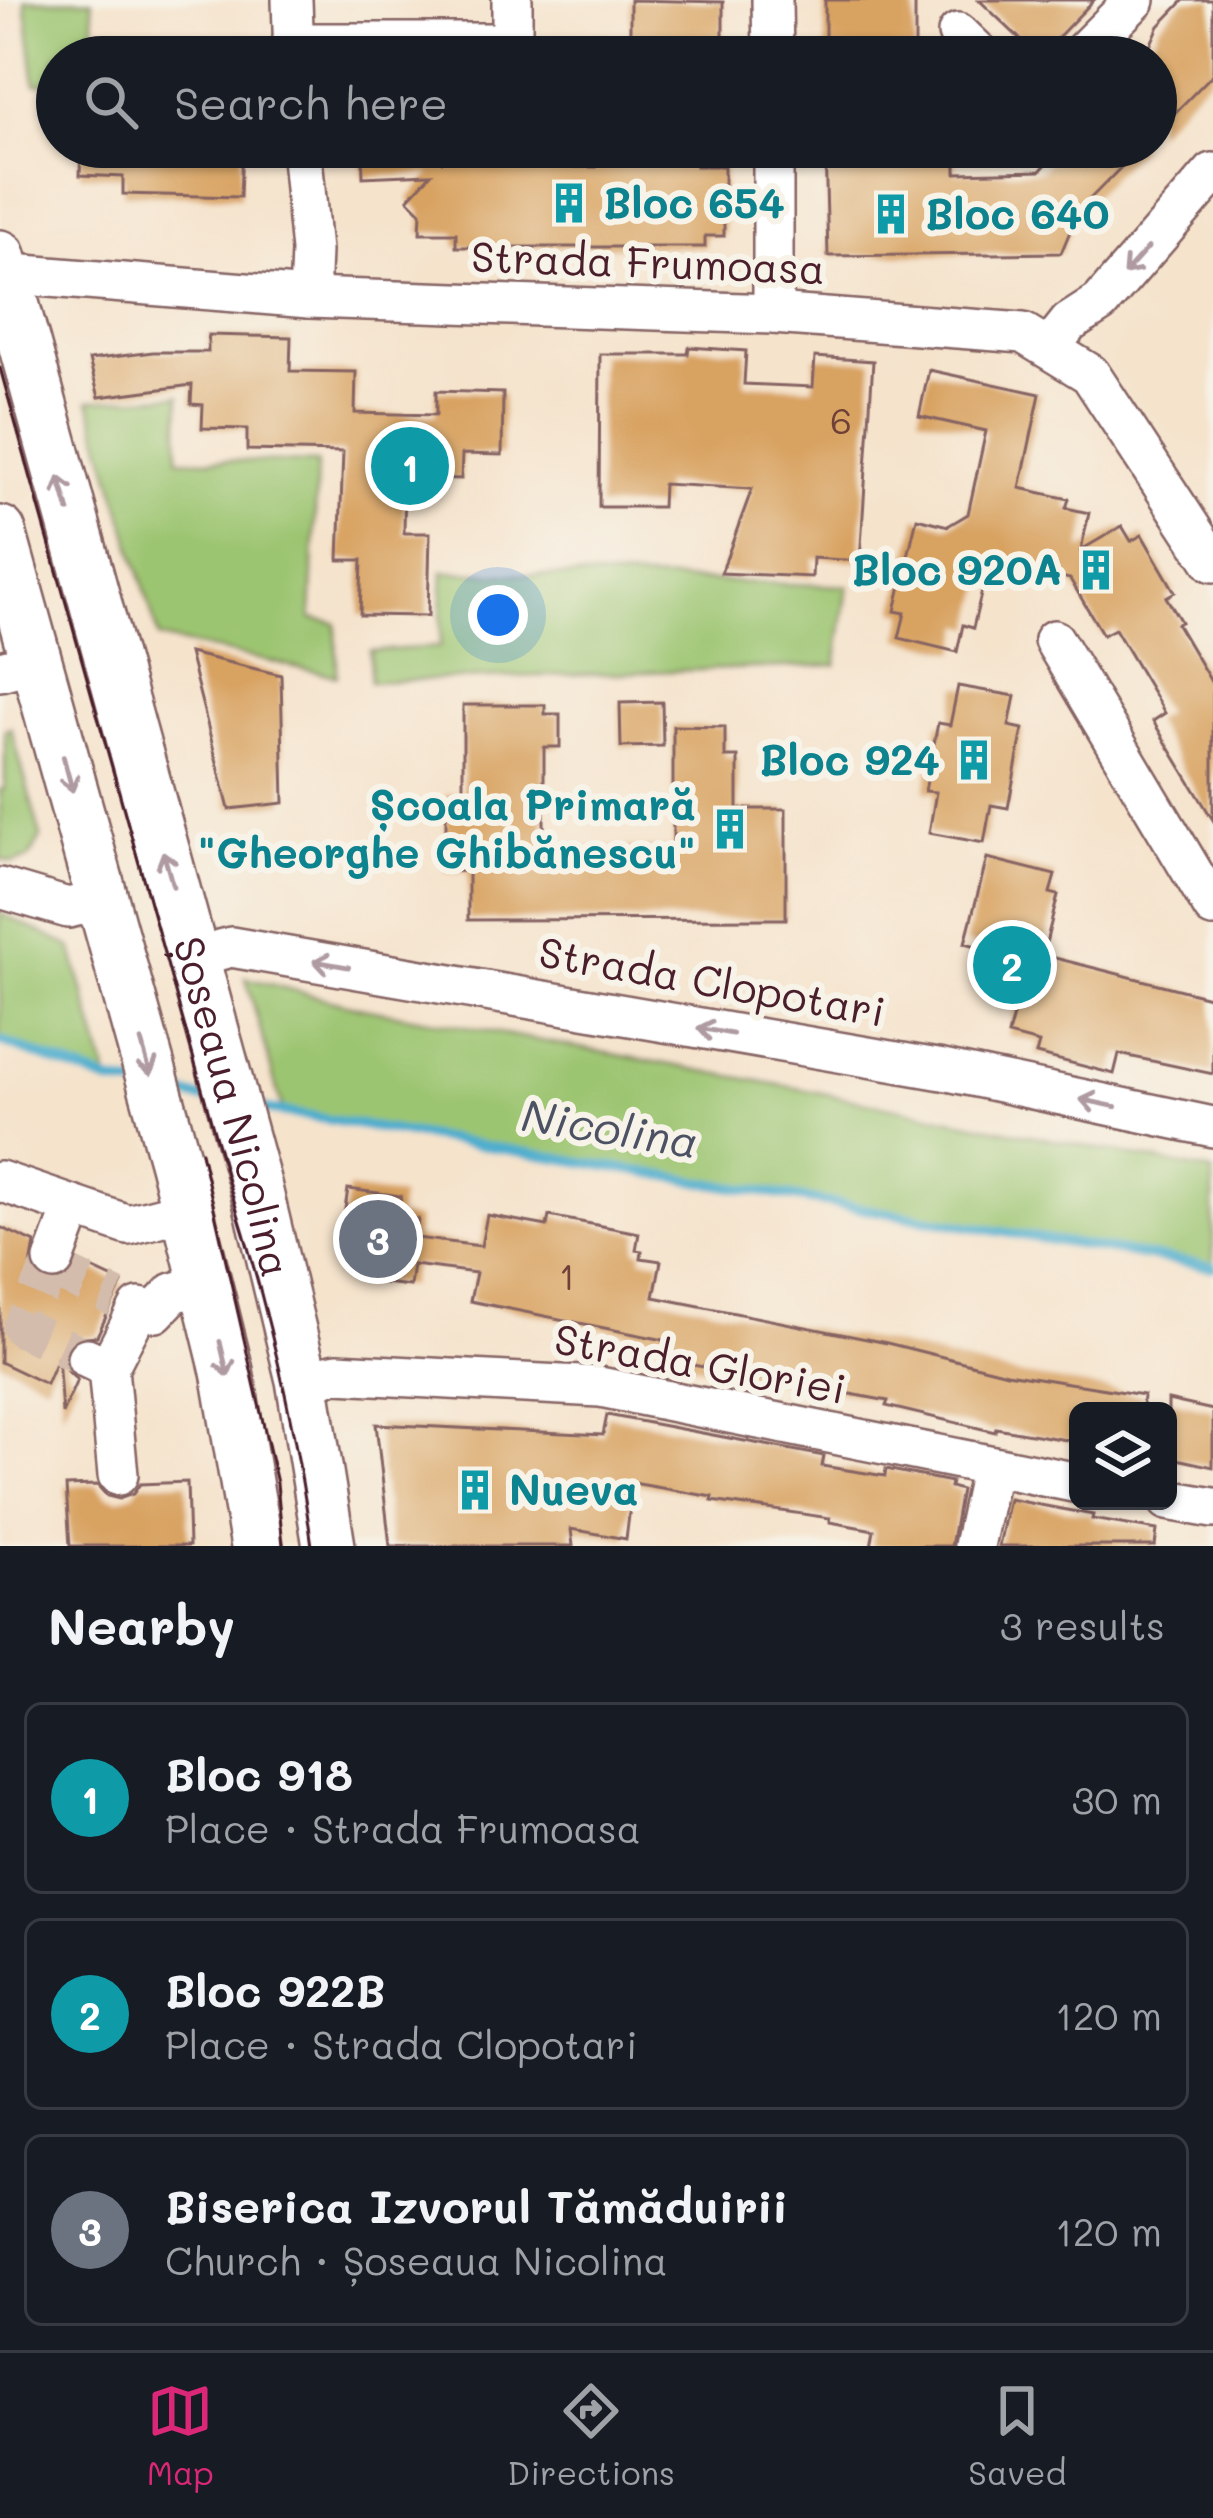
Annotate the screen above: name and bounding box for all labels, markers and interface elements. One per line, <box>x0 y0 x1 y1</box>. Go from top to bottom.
search box <box>36 36 1177 168</box>
icon: search <box>78 69 144 135</box>
text: Search here <box>174 73 448 131</box>
place label: Bloc 654 <box>603 174 785 229</box>
building icon: Bloc 654 <box>546 180 592 226</box>
place label: Bloc 640 <box>925 185 1109 240</box>
building icon: Bloc 640 <box>868 191 914 237</box>
street label: Strada Frumoasa <box>470 228 826 295</box>
one-way arrow <box>1123 246 1150 276</box>
house number: 6 <box>830 396 852 443</box>
pin: 1 <box>371 421 449 511</box>
one-way arrow <box>51 475 73 513</box>
place label: Bloc 920A <box>852 541 1062 596</box>
building icon: Bloc 920A <box>1073 547 1119 593</box>
your location <box>468 585 528 645</box>
place label: Bloc 924 <box>759 731 940 786</box>
building icon: Bloc 924 <box>951 737 997 783</box>
one-way arrow <box>59 754 81 792</box>
place label: Școala Primară "Gheorghe Ghibănescu" <box>197 776 696 879</box>
building icon: Școala Primară "Gheorghe Ghibănescu" <box>707 806 753 852</box>
one-way arrow <box>156 851 178 889</box>
pin: 2 <box>973 920 1051 1010</box>
street label: Strada Clopotari <box>535 923 890 1038</box>
street label: Șoseaua Nicolina <box>161 930 305 1282</box>
one-way arrow <box>312 952 351 975</box>
one-way arrow <box>697 1019 736 1041</box>
one-way arrow <box>137 1039 159 1077</box>
water label: Nicolina <box>518 1084 703 1170</box>
one-way arrow <box>1080 1091 1119 1113</box>
pin: 3 <box>339 1194 417 1284</box>
house number: 1 <box>559 1252 575 1299</box>
street label: Strada Gloriei <box>550 1310 850 1415</box>
one-way arrow <box>214 1340 236 1378</box>
map controls <box>1069 1402 1177 1510</box>
button: layers <box>1069 1402 1177 1510</box>
place label: Nueva <box>509 1461 639 1516</box>
building icon: Nueva <box>452 1467 498 1513</box>
text: Nearby <box>48 1591 235 1658</box>
text: 3 results <box>1000 1599 1165 1650</box>
text: Bloc 918 <box>165 1744 353 1802</box>
text: 1 <box>81 1773 99 1824</box>
text: 30 m <box>1072 1773 1162 1824</box>
text: Place · Strada Frumoasa <box>165 1802 641 1853</box>
text: Bloc 922B <box>165 1960 386 2018</box>
text: 2 <box>79 1989 101 2040</box>
text: 120 m <box>1055 1989 1162 2040</box>
text: Place · Strada Clopotari <box>165 2018 637 2069</box>
text: Biserica Izvorul Tămăduirii <box>165 2176 788 2234</box>
text: 3 <box>78 2205 102 2256</box>
text: 120 m <box>1055 2205 1162 2256</box>
text: Church · Șoseaua Nicolina <box>165 2234 668 2285</box>
tab: Map <box>147 2378 214 2493</box>
tab: Directions <box>507 2378 675 2493</box>
tab: Saved <box>968 2378 1066 2493</box>

